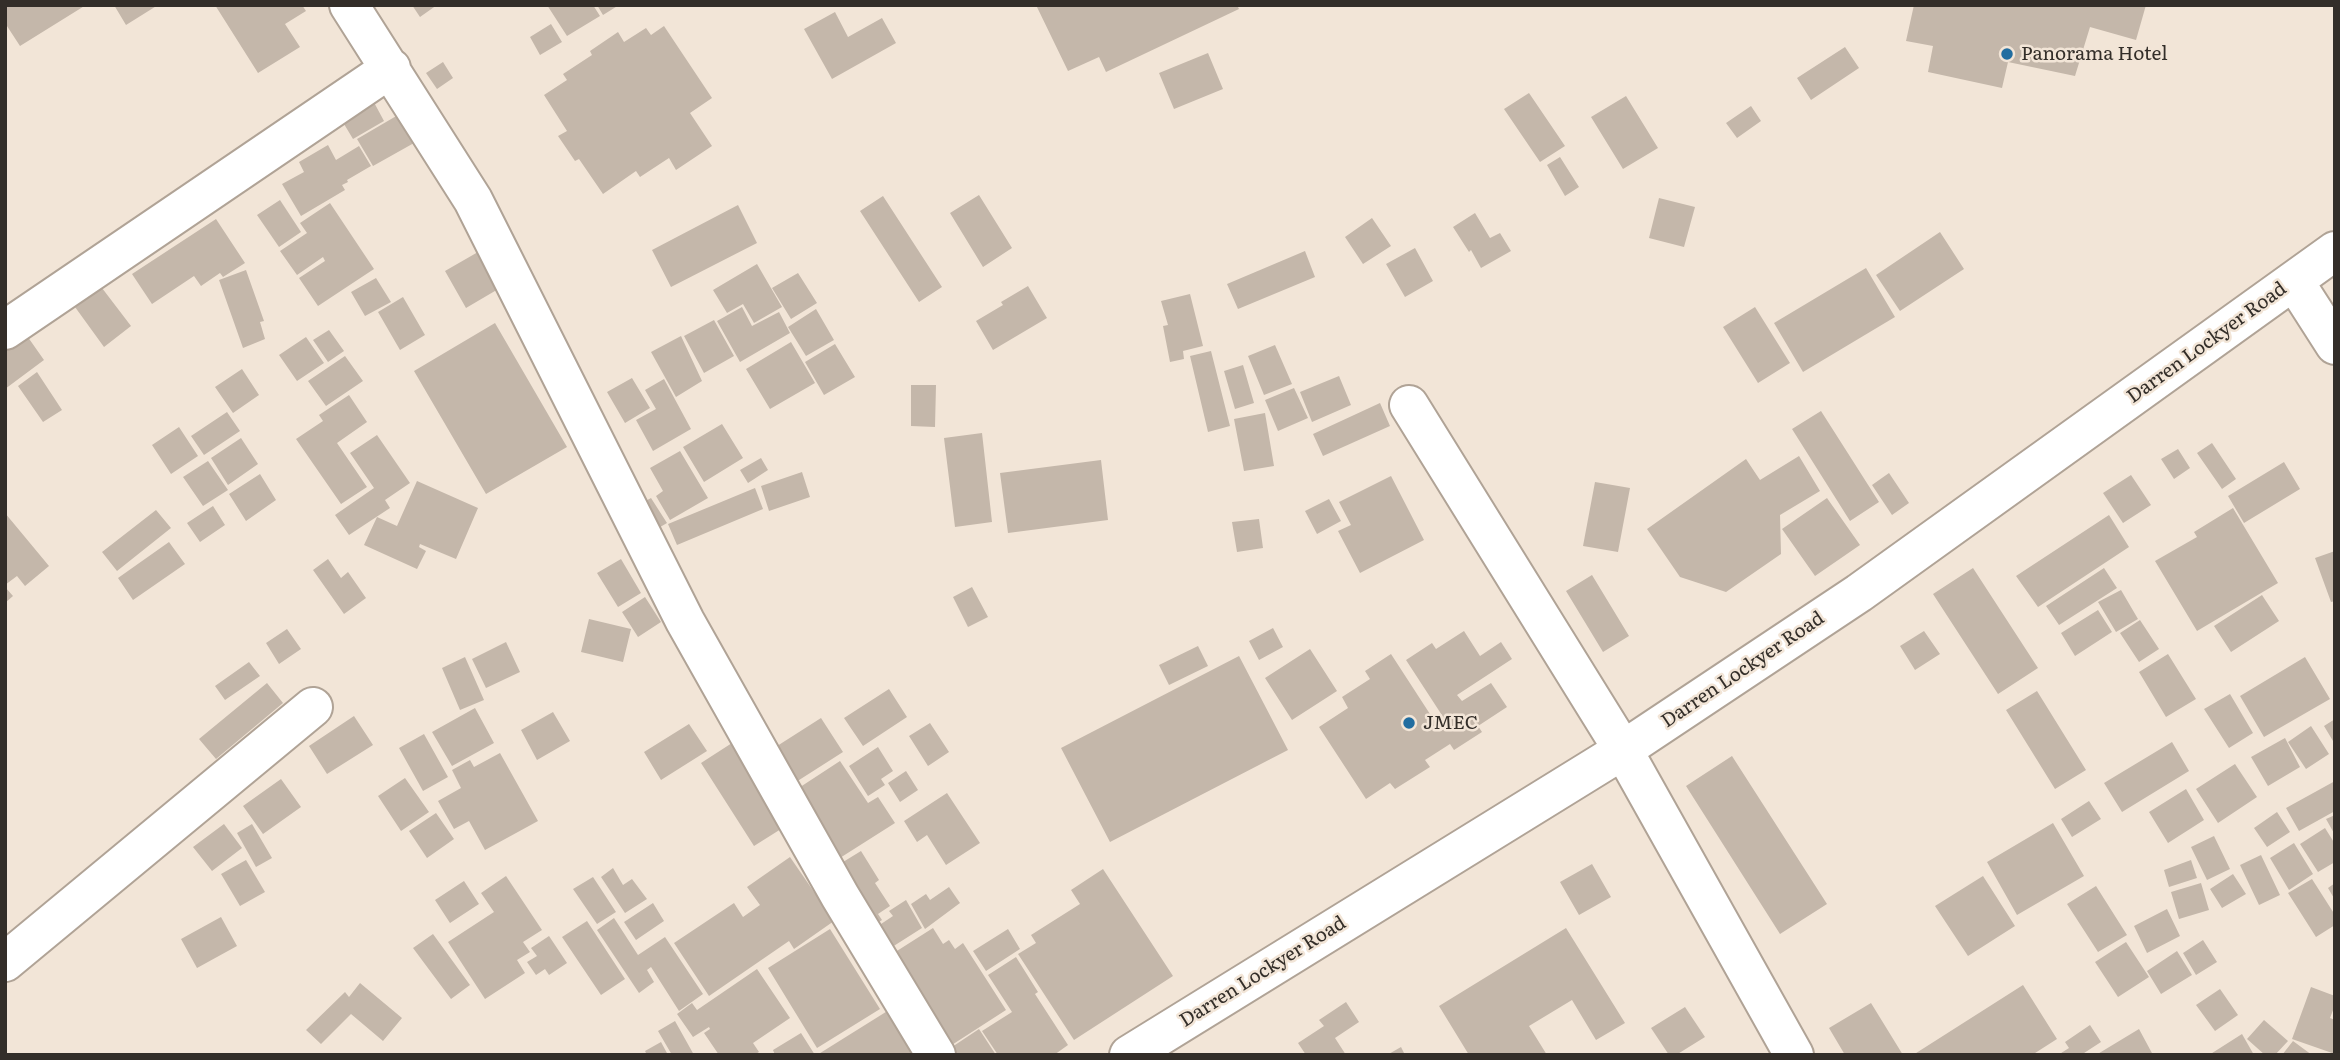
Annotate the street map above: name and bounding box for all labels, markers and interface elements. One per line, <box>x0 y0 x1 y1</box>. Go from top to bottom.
place label: Panorama Hotel <box>2021 43 2168 65</box>
marker: Panorama Hotel <box>1999 46 2015 62</box>
street label: Darren Lockyer Road <box>2123 277 2291 409</box>
street label: Darren Lockyer Road <box>1657 607 1829 733</box>
place label: JMEC <box>1423 712 1478 734</box>
marker: JMEC <box>1401 715 1417 731</box>
street label: Darren Lockyer Road <box>1176 912 1350 1032</box>

